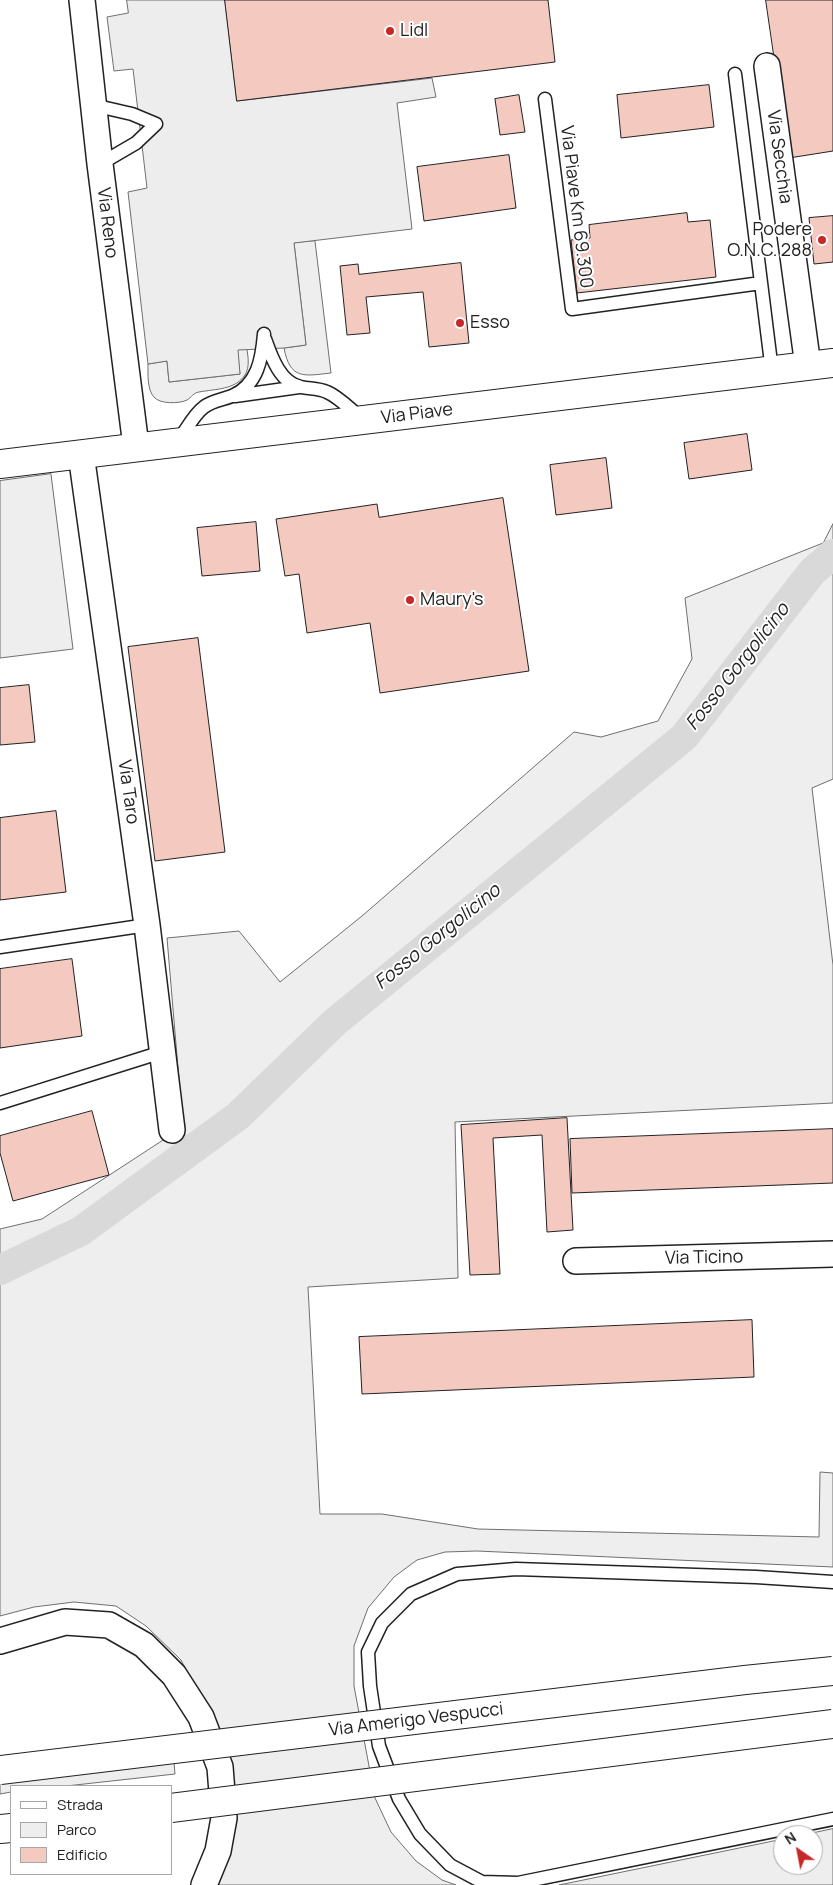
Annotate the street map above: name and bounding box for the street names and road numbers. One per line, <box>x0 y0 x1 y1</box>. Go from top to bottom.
street label: Via Secchia <box>762 109 796 205</box>
street label: Via Piave Km 69.300 <box>555 124 597 290</box>
street label: Via Reno <box>92 186 122 260</box>
street label: Via Piave <box>380 399 454 429</box>
street label: Via Taro <box>113 758 143 826</box>
street label: Via Ticino <box>665 1247 743 1269</box>
street label: Via Amerigo Vespucci <box>327 1699 505 1741</box>

